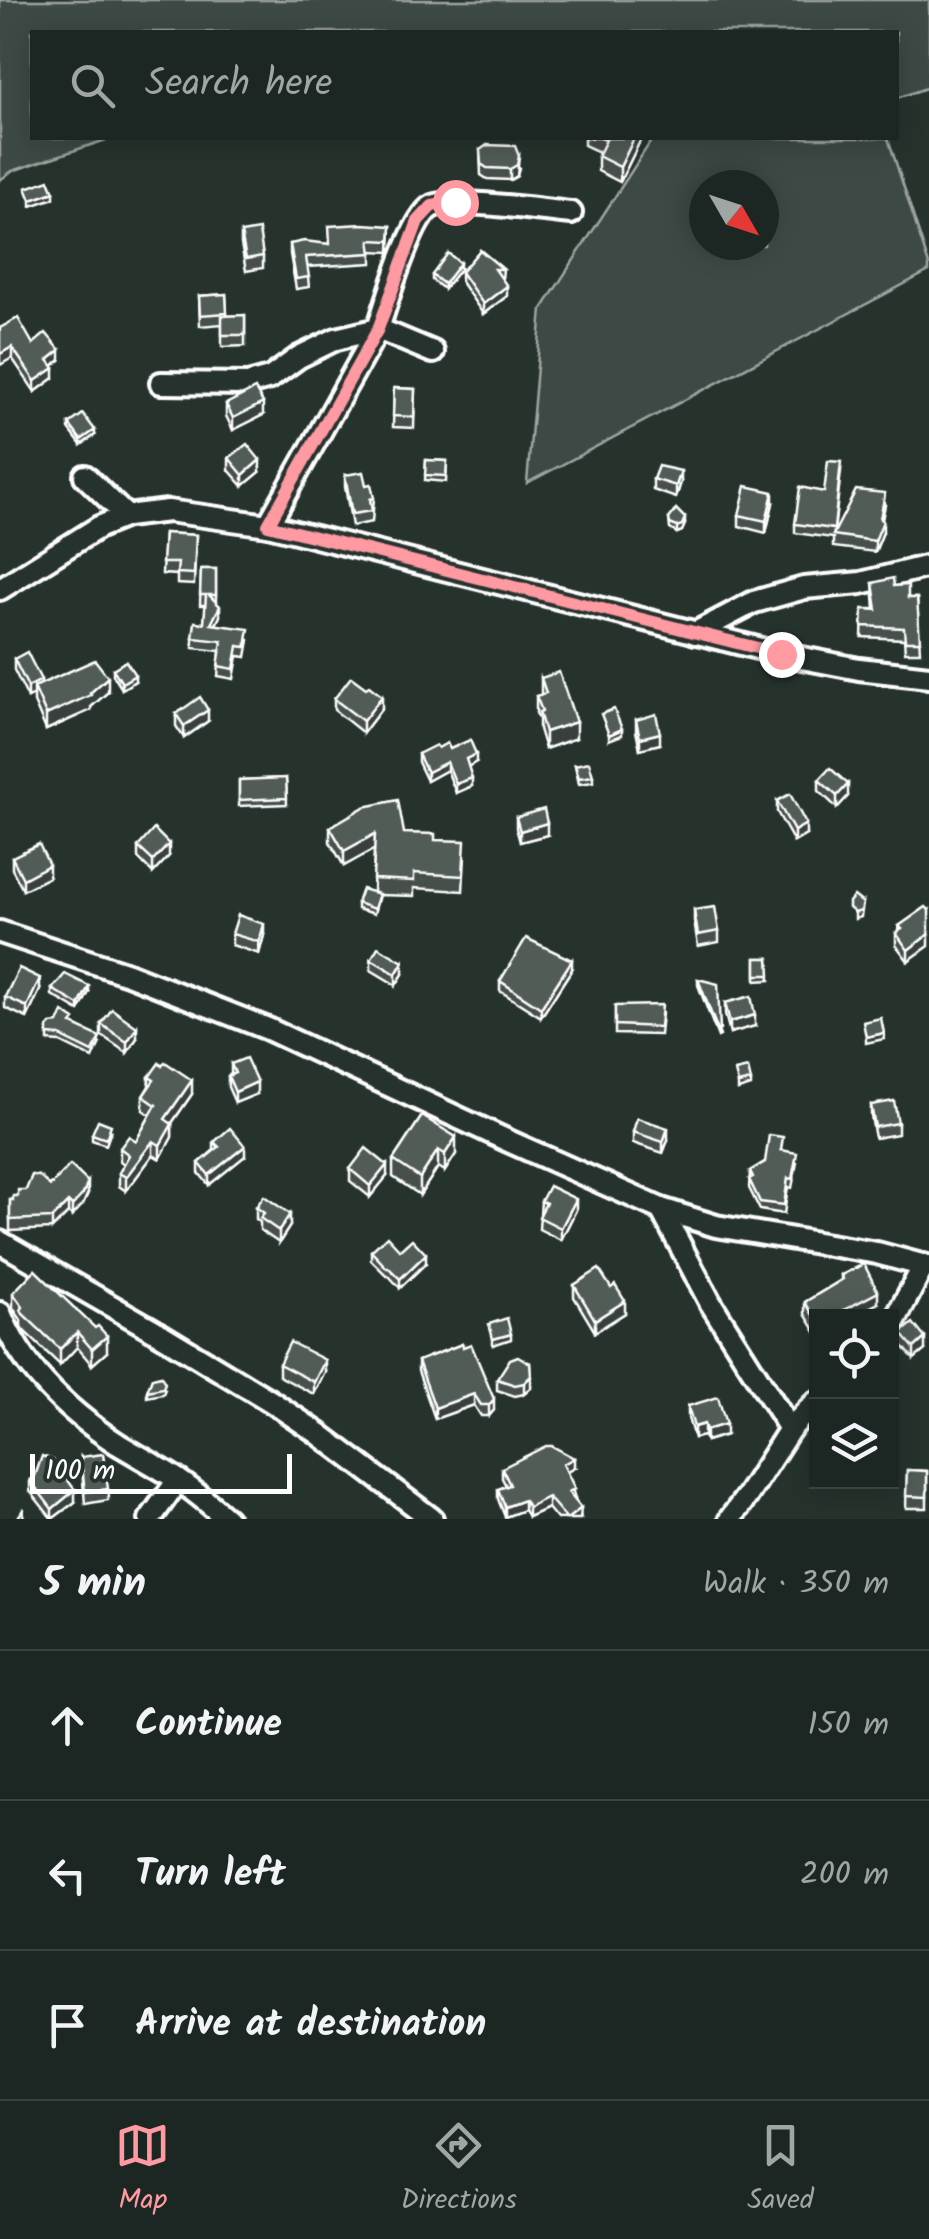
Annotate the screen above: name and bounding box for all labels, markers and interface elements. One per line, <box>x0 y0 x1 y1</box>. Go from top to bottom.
search box <box>30 30 899 140</box>
text: Search here <box>145 55 332 115</box>
icon: search <box>65 58 120 113</box>
north arrow <box>689 170 779 260</box>
route start <box>433 180 479 226</box>
route end <box>759 632 805 678</box>
map controls <box>809 1309 899 1489</box>
button: locate <box>809 1309 899 1399</box>
button: layers <box>809 1399 899 1489</box>
scale bar <box>30 1449 292 1494</box>
text: 100 m <box>45 1449 115 1494</box>
text: 5 min <box>40 1551 146 1618</box>
text: Walk · 350 m <box>703 1559 889 1610</box>
text: Continue <box>135 1695 282 1755</box>
icon: ahead <box>40 1698 95 1753</box>
text: 150 m <box>807 1700 889 1751</box>
text: Turn left <box>135 1845 286 1905</box>
icon: left <box>40 1848 95 1903</box>
text: 200 m <box>800 1850 889 1901</box>
text: Arrive at destination <box>135 1995 486 2055</box>
icon: arrive <box>40 1998 95 2053</box>
tab: Map <box>115 2118 170 2223</box>
tab: Directions <box>401 2118 517 2223</box>
tab: Saved <box>747 2118 814 2223</box>

